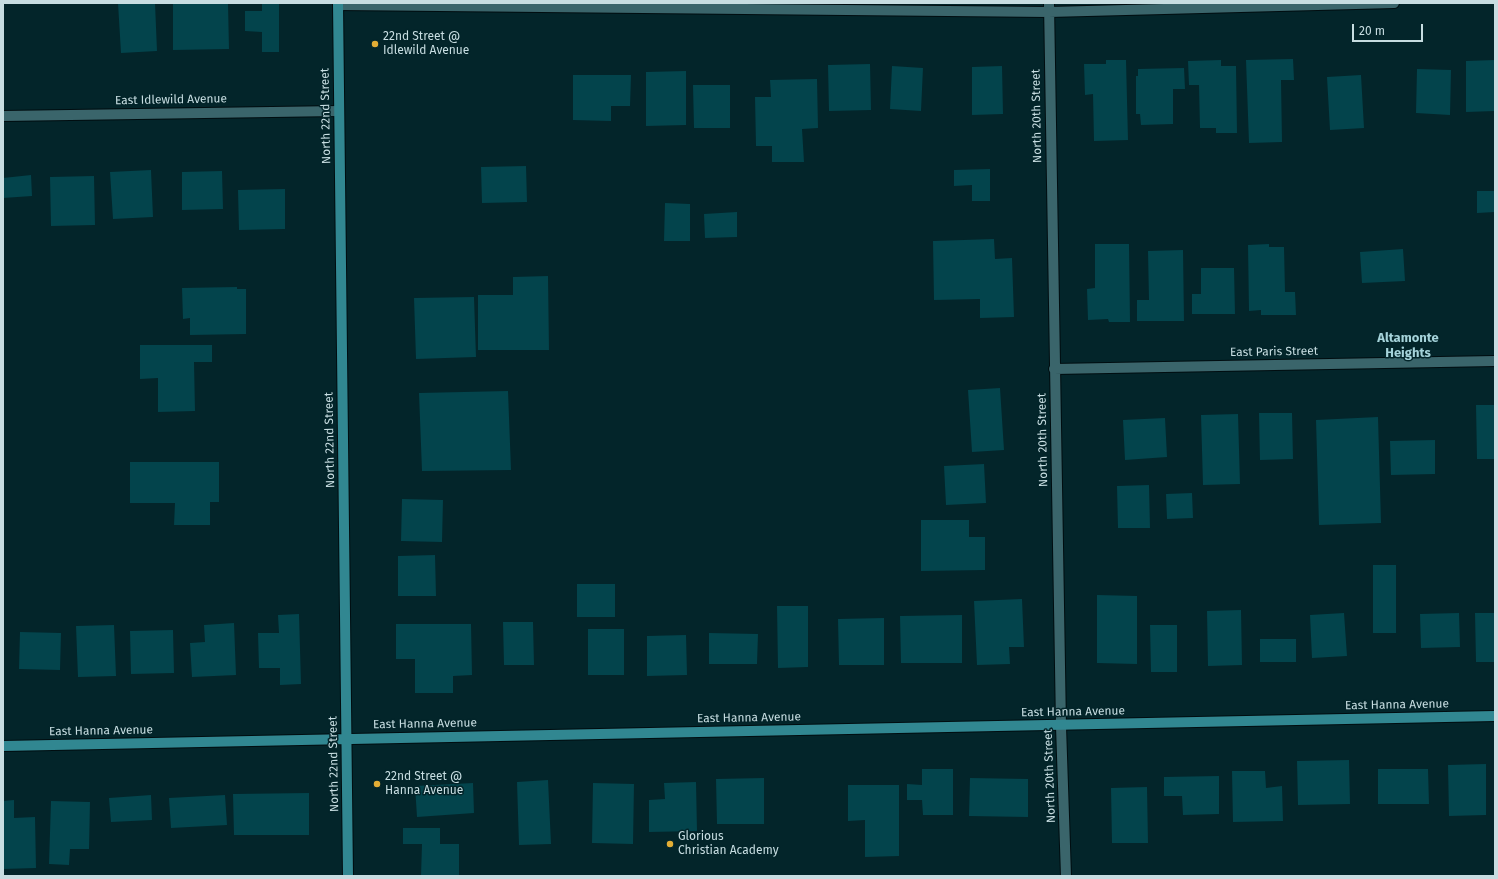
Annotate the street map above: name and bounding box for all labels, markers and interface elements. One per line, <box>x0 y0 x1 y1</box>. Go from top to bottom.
scale bar <box>1354 16 1425 42</box>
text: 20 m <box>1359 24 1385 38</box>
place label: 22nd Street @ Idlewild Avenue <box>383 30 469 58</box>
marker: 22nd Street @ Idlewild Avenue <box>370 39 380 49</box>
street label: North 22nd Street <box>318 68 334 164</box>
street label: North 20th Street <box>1029 69 1045 163</box>
street label: East Idlewild Avenue <box>115 92 227 108</box>
district label: Altamonte Heights <box>1377 330 1439 361</box>
street label: East Paris Street <box>1230 344 1318 360</box>
street label: North 22nd Street <box>322 392 338 488</box>
street label: North 20th Street <box>1035 393 1051 487</box>
street label: East Hanna Avenue <box>1345 697 1449 713</box>
street label: East Hanna Avenue <box>1021 704 1125 720</box>
street label: East Hanna Avenue <box>697 710 801 726</box>
street label: North 22nd Street <box>326 716 342 812</box>
street label: East Hanna Avenue <box>373 716 477 732</box>
street label: East Hanna Avenue <box>49 723 153 739</box>
street label: North 20th Street <box>1041 729 1059 823</box>
place label: 22nd Street @ Hanna Avenue <box>385 770 463 798</box>
marker: 22nd Street @ Hanna Avenue <box>372 779 382 789</box>
place label: Glorious Christian Academy <box>678 830 779 858</box>
marker: Glorious Christian Academy <box>665 839 675 849</box>

